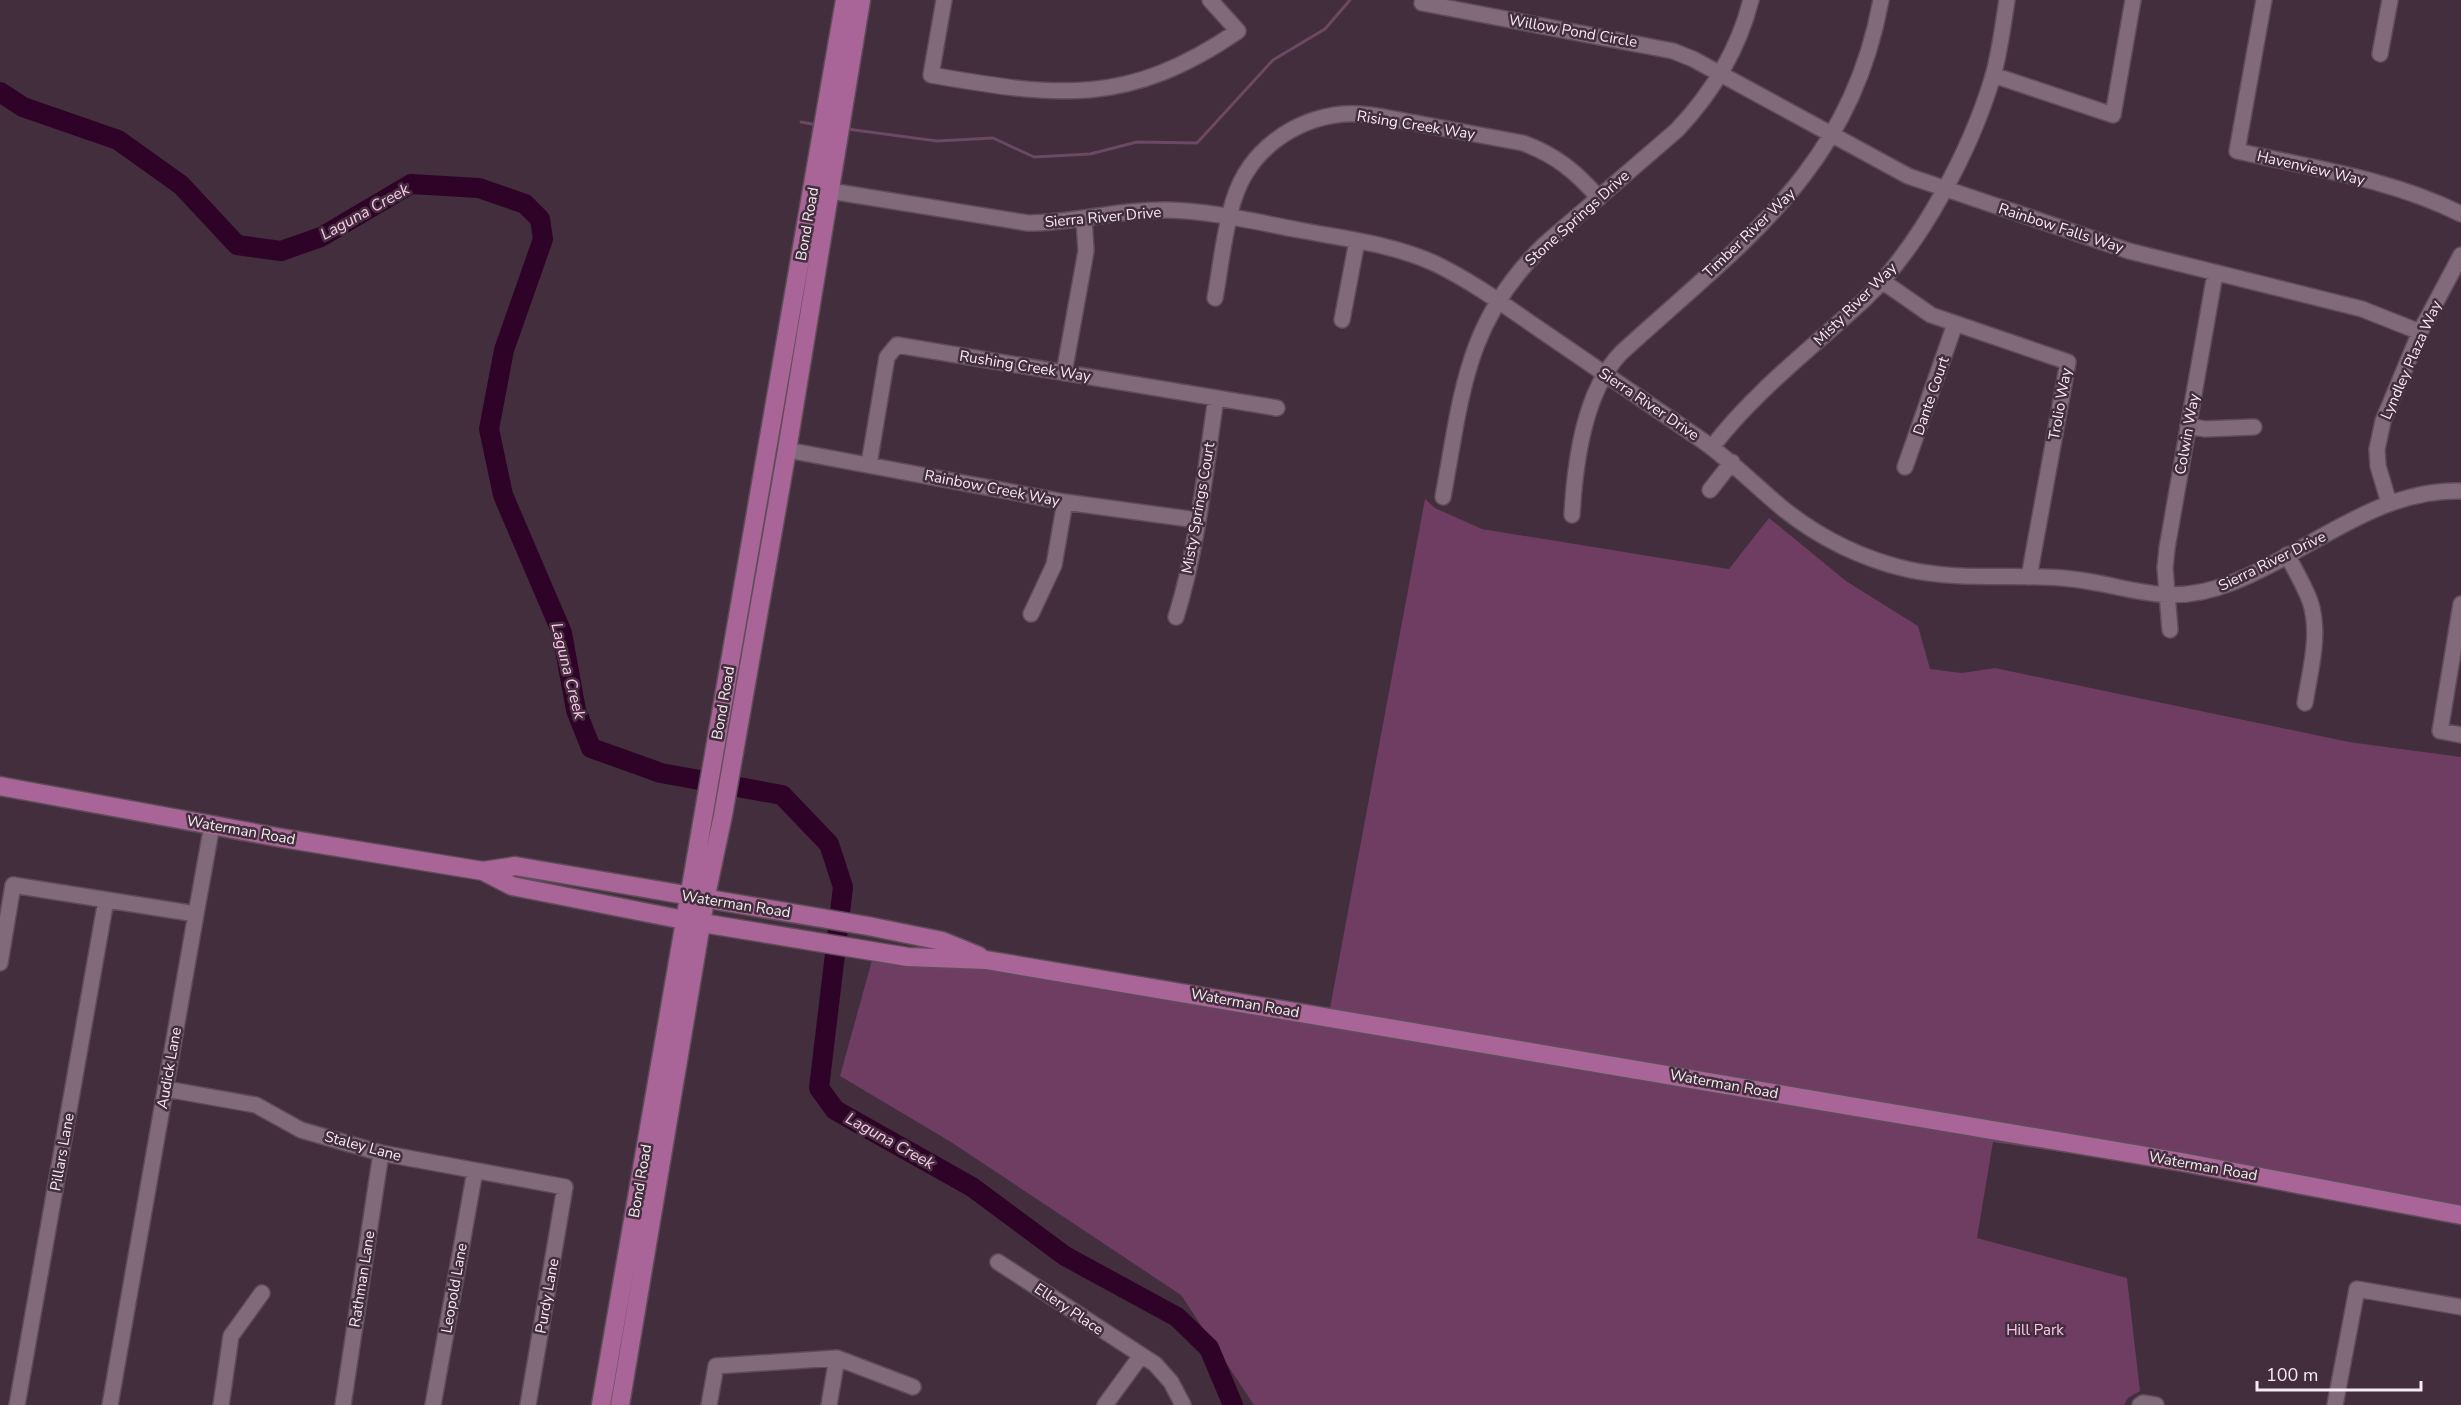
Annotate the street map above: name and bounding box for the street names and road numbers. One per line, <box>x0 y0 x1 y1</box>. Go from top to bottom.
street label: Willow Pond Circle <box>1507 10 1639 52</box>
street label: Rising Creek Way <box>1356 106 1477 144</box>
street label: Havenview Way <box>2255 146 2367 190</box>
street label: Stone Springs Drive <box>1521 166 1633 270</box>
street label: Timber River Way <box>1699 184 1800 282</box>
street label: Bond Road <box>791 186 823 262</box>
street label: Rainbow Falls Way <box>1996 198 2126 258</box>
street label: Sierra River Drive <box>1044 202 1162 232</box>
street label: Misty River Way <box>1809 258 1901 350</box>
street label: Lyndley Plaza Way <box>2376 297 2446 423</box>
street label: Rushing Creek Way <box>958 346 1092 386</box>
street label: Dante Court <box>1908 353 1954 438</box>
street label: Sierra River Drive <box>1595 363 1703 445</box>
street label: Trolio Way <box>2044 366 2076 442</box>
street label: Colwin Way <box>2170 392 2204 476</box>
street label: Misty Springs Court <box>1177 440 1220 575</box>
street label: Rainbow Creek Way <box>923 465 1062 511</box>
street label: Sierra River Drive <box>2215 526 2329 596</box>
street label: Bond Road <box>707 665 739 741</box>
street label: Waterman Road <box>185 811 297 849</box>
street label: Waterman Road <box>680 886 792 922</box>
street label: Waterman Road <box>1189 984 1301 1022</box>
street label: Audick Lane <box>152 1026 186 1110</box>
street label: Waterman Road <box>1668 1065 1780 1103</box>
street label: Pillars Lane <box>45 1111 79 1193</box>
street label: Staley Lane <box>322 1126 404 1166</box>
street label: Bond Road <box>624 1143 656 1219</box>
street label: Waterman Road <box>2147 1147 2259 1185</box>
street label: Rathman Lane <box>344 1229 380 1329</box>
street label: Leopold Lane <box>436 1241 472 1335</box>
street label: Purdy Lane <box>531 1257 563 1335</box>
street label: Ellery Place <box>1030 1278 1108 1340</box>

